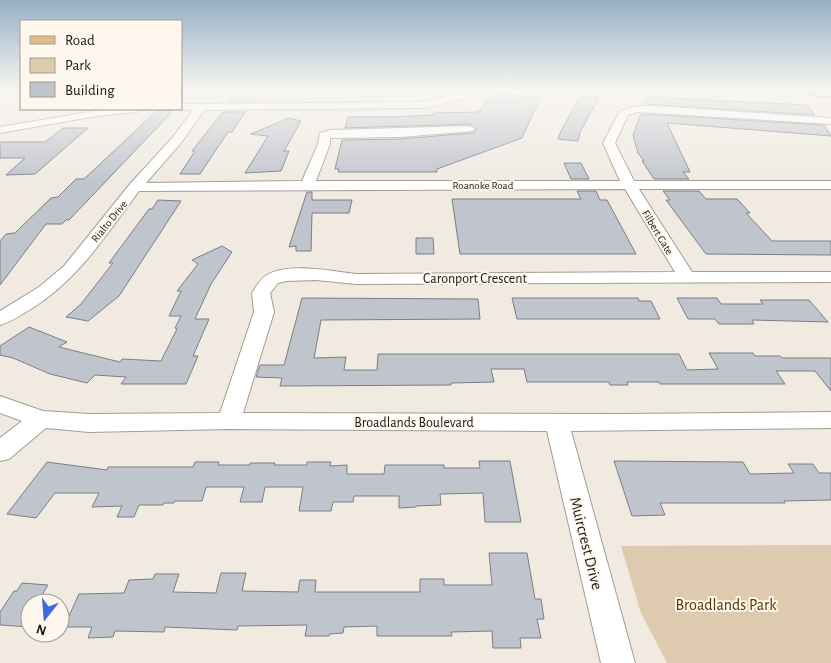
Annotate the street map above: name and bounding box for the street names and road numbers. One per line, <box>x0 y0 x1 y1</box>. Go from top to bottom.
street label: Roanoke Road <box>453 180 514 191</box>
street label: Rialto Drive <box>89 198 129 244</box>
street label: Filbert Gate <box>640 208 675 256</box>
street label: Caronport Crescent <box>423 272 527 286</box>
street label: Broadlands Boulevard <box>354 416 474 430</box>
street label: Muircrest Drive <box>567 495 605 591</box>

